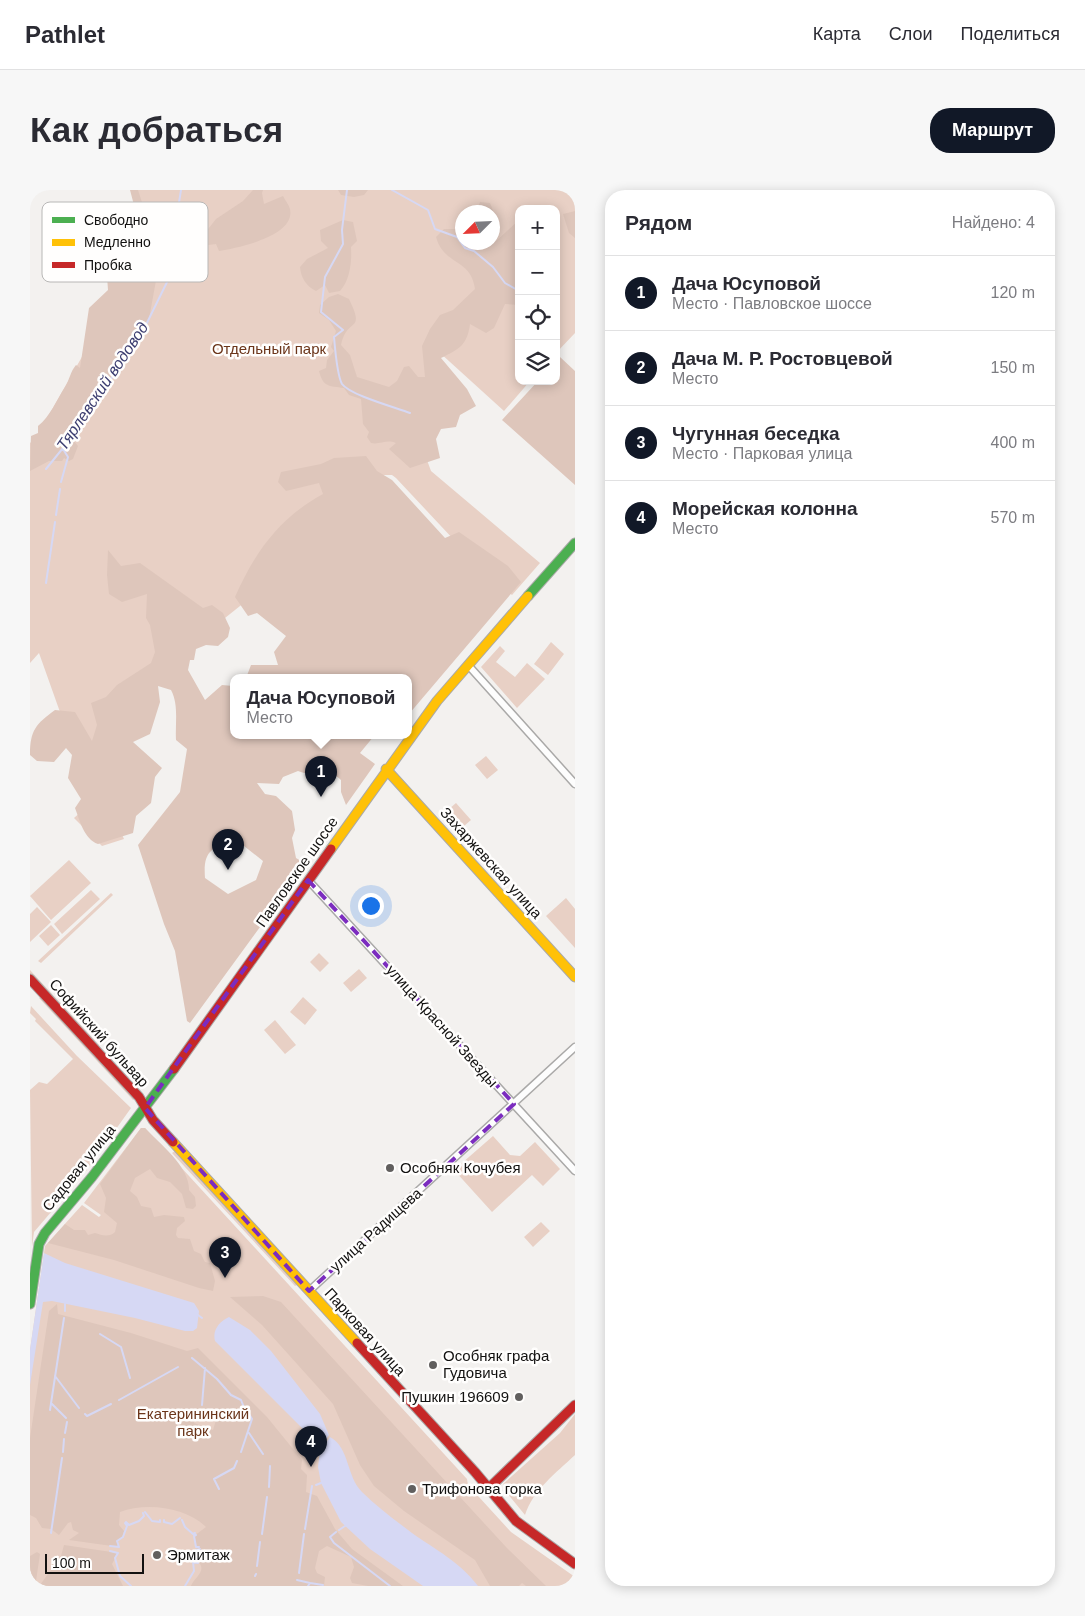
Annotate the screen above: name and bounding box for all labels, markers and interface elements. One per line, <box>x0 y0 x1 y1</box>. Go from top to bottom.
text: Pathlet <box>25 21 105 48</box>
text: Карта <box>813 24 861 44</box>
text: Слои <box>889 24 933 44</box>
text: Поделиться <box>961 24 1060 44</box>
button: Маршрут <box>930 108 1055 153</box>
text: Как добраться <box>30 110 283 149</box>
legend <box>42 202 208 282</box>
north arrow <box>455 205 500 250</box>
map controls <box>515 205 560 385</box>
button: + <box>515 205 560 250</box>
text: Рядом <box>625 211 692 234</box>
text: Свободно <box>84 212 149 228</box>
text: Найдено: 4 <box>952 214 1035 231</box>
text: Медленно <box>84 234 151 250</box>
button: − <box>515 250 560 295</box>
text: Пробка <box>84 257 132 273</box>
text: Дача Юсуповой <box>672 273 821 294</box>
text: 1 <box>637 284 645 301</box>
text: 120 m <box>991 284 1035 301</box>
button: locate <box>515 295 560 340</box>
text: Место · Павловское шоссе <box>672 295 872 312</box>
water label: Тярлевский водовод <box>53 319 152 453</box>
park label: Отдельный парк <box>212 340 327 357</box>
button: layers <box>515 340 560 385</box>
text: Дача М. Р. Ростовцевой <box>672 348 893 369</box>
text: 2 <box>637 359 645 376</box>
text: 150 m <box>991 359 1035 376</box>
text: Место <box>672 370 718 387</box>
text: Чугунная беседка <box>672 423 840 444</box>
text: 3 <box>637 434 645 451</box>
text: 400 m <box>991 434 1035 451</box>
text: Место · Парковая улица <box>672 445 852 462</box>
text: Морейская колонна <box>672 498 858 519</box>
text: 4 <box>637 509 645 526</box>
text: 570 m <box>991 509 1035 526</box>
text: Место <box>672 520 718 537</box>
popup <box>230 674 412 739</box>
text: Дача Юсуповой <box>246 687 396 708</box>
text: Место <box>246 709 293 726</box>
pin: 1 <box>305 756 337 797</box>
street label: Захаржевская улица <box>437 804 546 922</box>
street label: Павловское шоссе <box>252 813 341 930</box>
pin: 2 <box>212 829 244 870</box>
your location <box>358 893 384 919</box>
street label: улица Красной Звезды <box>383 961 502 1090</box>
street label: Софийский бульвар <box>46 975 152 1090</box>
street label: Садовая улица <box>39 1121 119 1214</box>
place label: Особняк Кочубея <box>400 1159 521 1176</box>
marker: Особняк Кочубея <box>384 1162 396 1174</box>
street label: улица Радищева <box>326 1184 425 1275</box>
pin: 3 <box>209 1237 241 1278</box>
street label: Парковая улица <box>322 1284 410 1380</box>
place label: Особняк графа Гудовича <box>443 1347 550 1381</box>
marker: Особняк графа Гудовича <box>427 1359 439 1371</box>
place label: Пушкин 196609 <box>401 1388 509 1405</box>
marker: Пушкин 196609 <box>513 1391 525 1403</box>
park label: Екатерининский парк <box>137 1405 249 1439</box>
pin: 4 <box>295 1426 327 1467</box>
place label: Трифонова горка <box>422 1480 542 1497</box>
marker: Трифонова горка <box>406 1483 418 1495</box>
place label: Эрмитаж <box>167 1546 230 1563</box>
marker: Эрмитаж <box>151 1549 163 1561</box>
scale bar <box>45 1551 144 1574</box>
text: 100 m <box>52 1555 91 1571</box>

